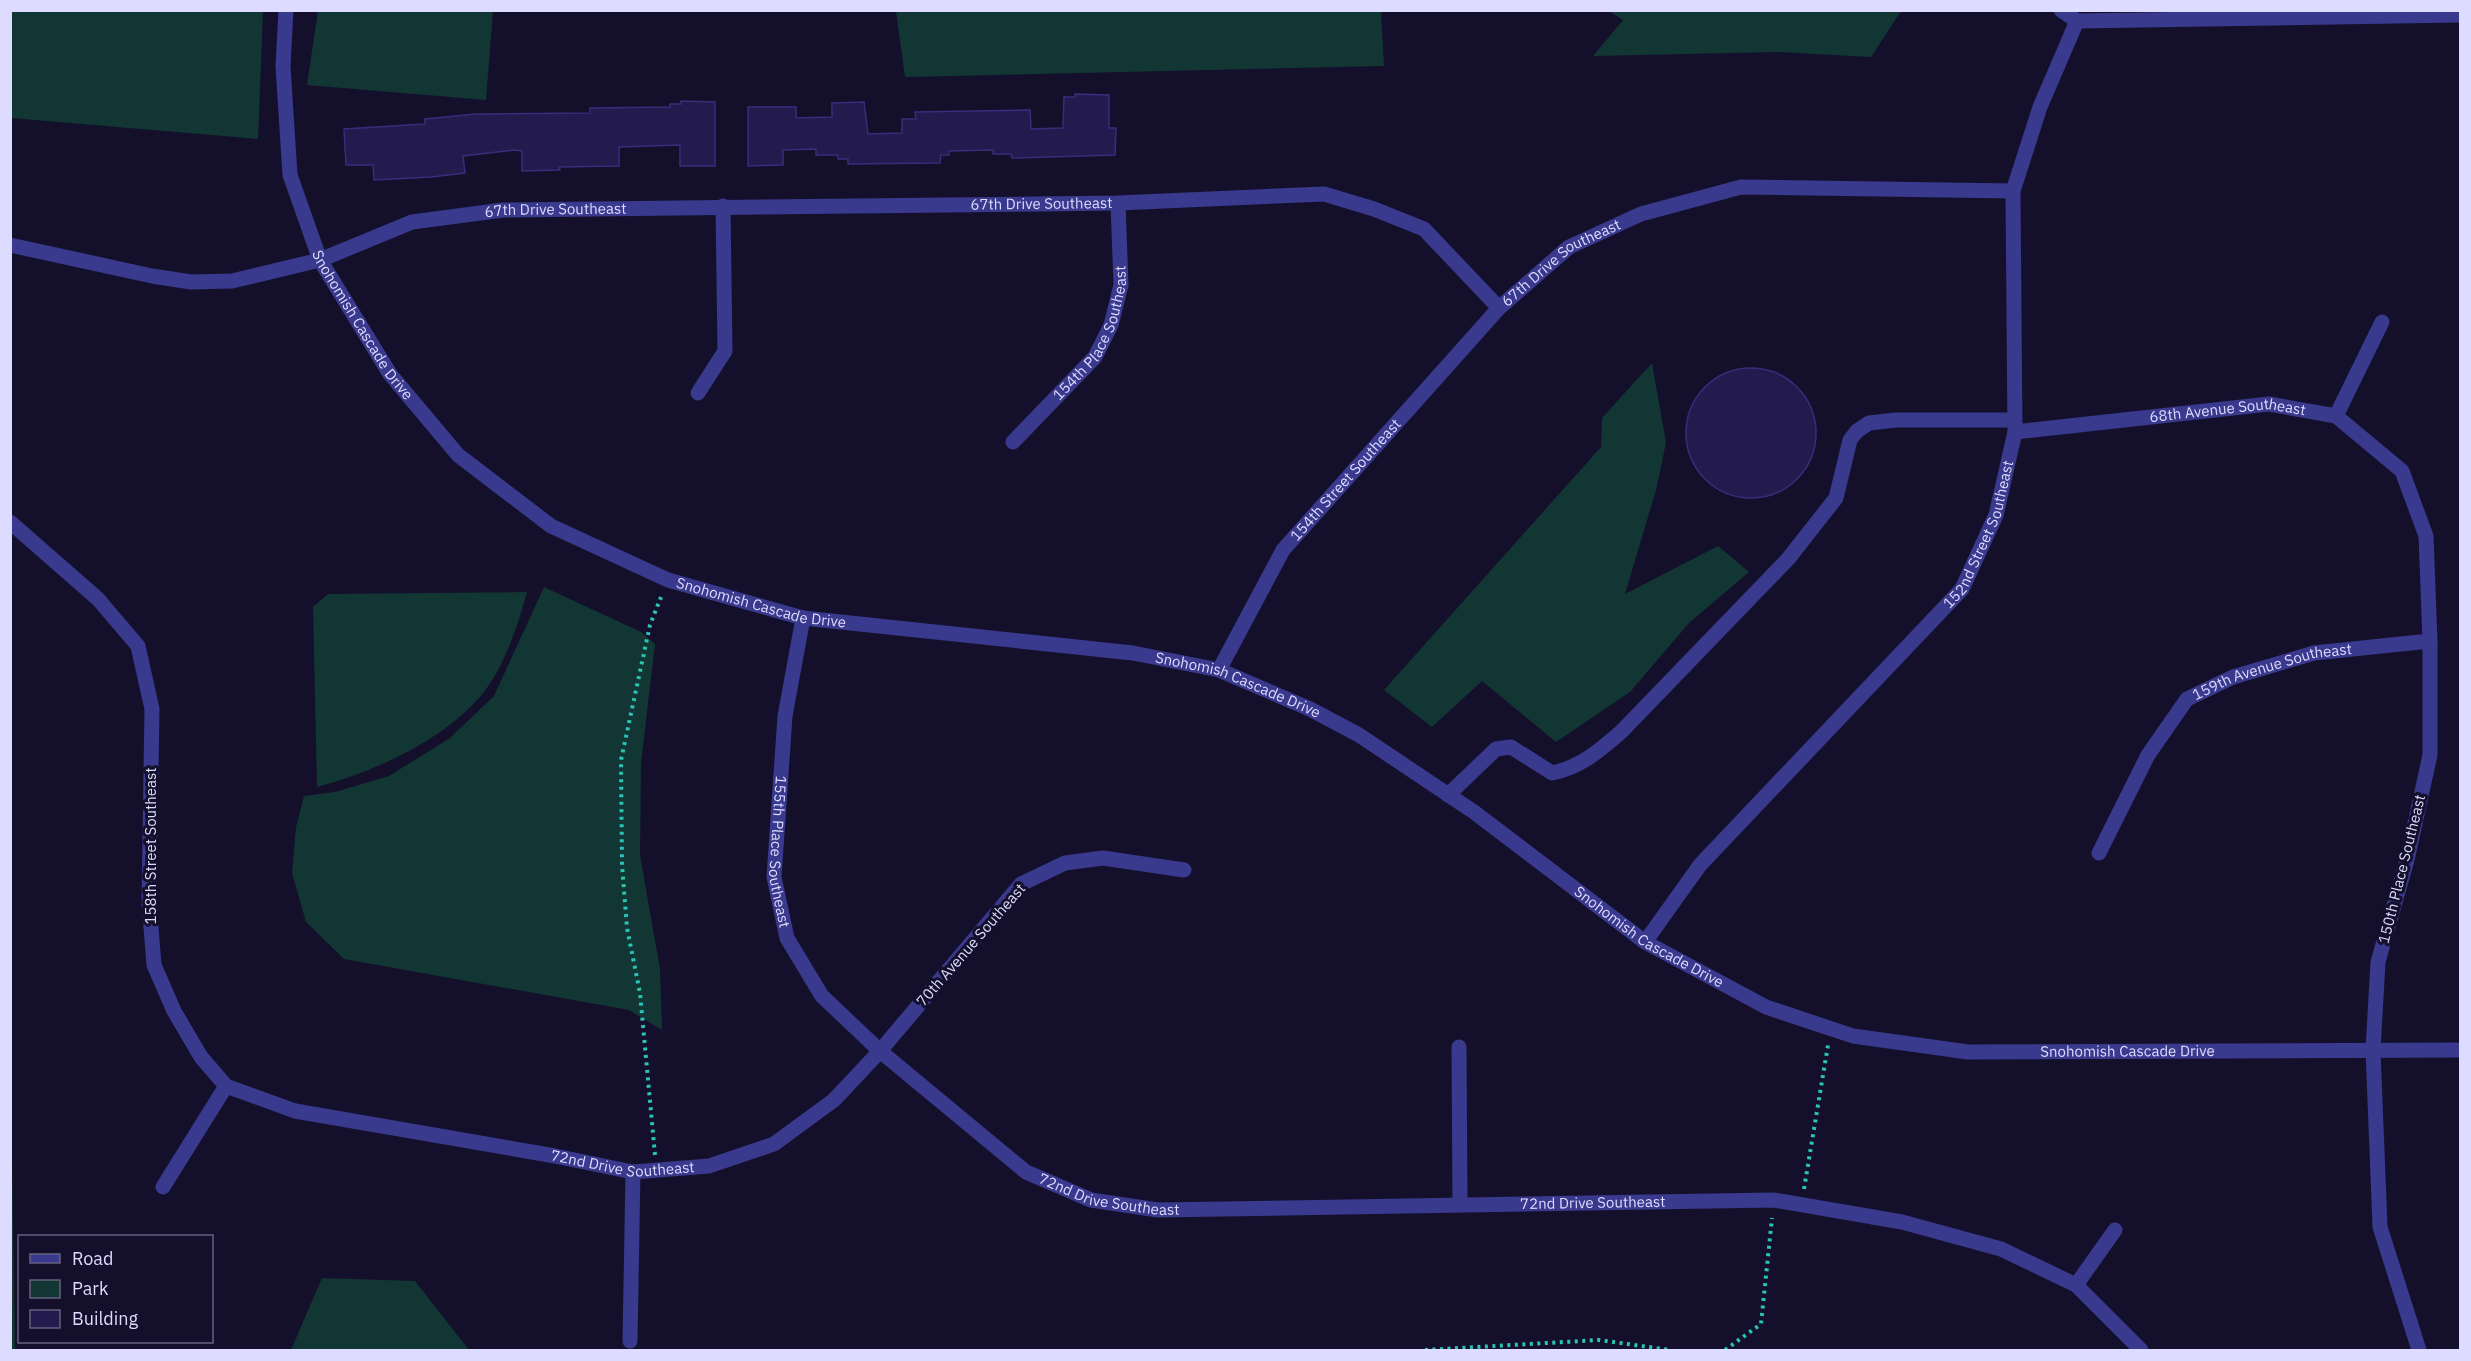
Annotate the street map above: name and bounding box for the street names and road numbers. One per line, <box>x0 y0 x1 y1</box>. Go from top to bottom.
street label: 67th Drive Southeast <box>970 193 1112 214</box>
street label: 67th Drive Southeast <box>483 199 626 221</box>
street label: 67th Drive Southeast <box>1497 215 1623 310</box>
street label: Snohomish Cascade Drive <box>308 248 418 404</box>
street label: 154th Place Southeast <box>1048 265 1130 404</box>
street label: 68th Avenue Southeast <box>2148 394 2307 426</box>
street label: 154th Street Southeast <box>1286 415 1405 545</box>
street label: 152nd Street Southeast <box>1939 458 2017 612</box>
street label: Snohomish Cascade Drive <box>674 573 847 631</box>
street label: 159th Avenue Southeast <box>2189 639 2353 704</box>
street label: Snohomish Cascade Drive <box>1154 648 1324 722</box>
street label: 158th Street Southeast <box>141 767 160 925</box>
street label: 155th Place Southeast <box>765 775 795 929</box>
street label: 150th Place Southeast <box>2374 792 2429 945</box>
street label: 70th Avenue Southeast <box>912 879 1029 1010</box>
street label: Snohomish Cascade Drive <box>1571 882 1727 992</box>
street label: Snohomish Cascade Drive <box>2040 1041 2215 1061</box>
street label: 72nd Drive Southeast <box>549 1145 695 1181</box>
street label: 72nd Drive Southeast <box>1036 1169 1180 1219</box>
street label: 72nd Drive Southeast <box>1520 1192 1666 1213</box>

